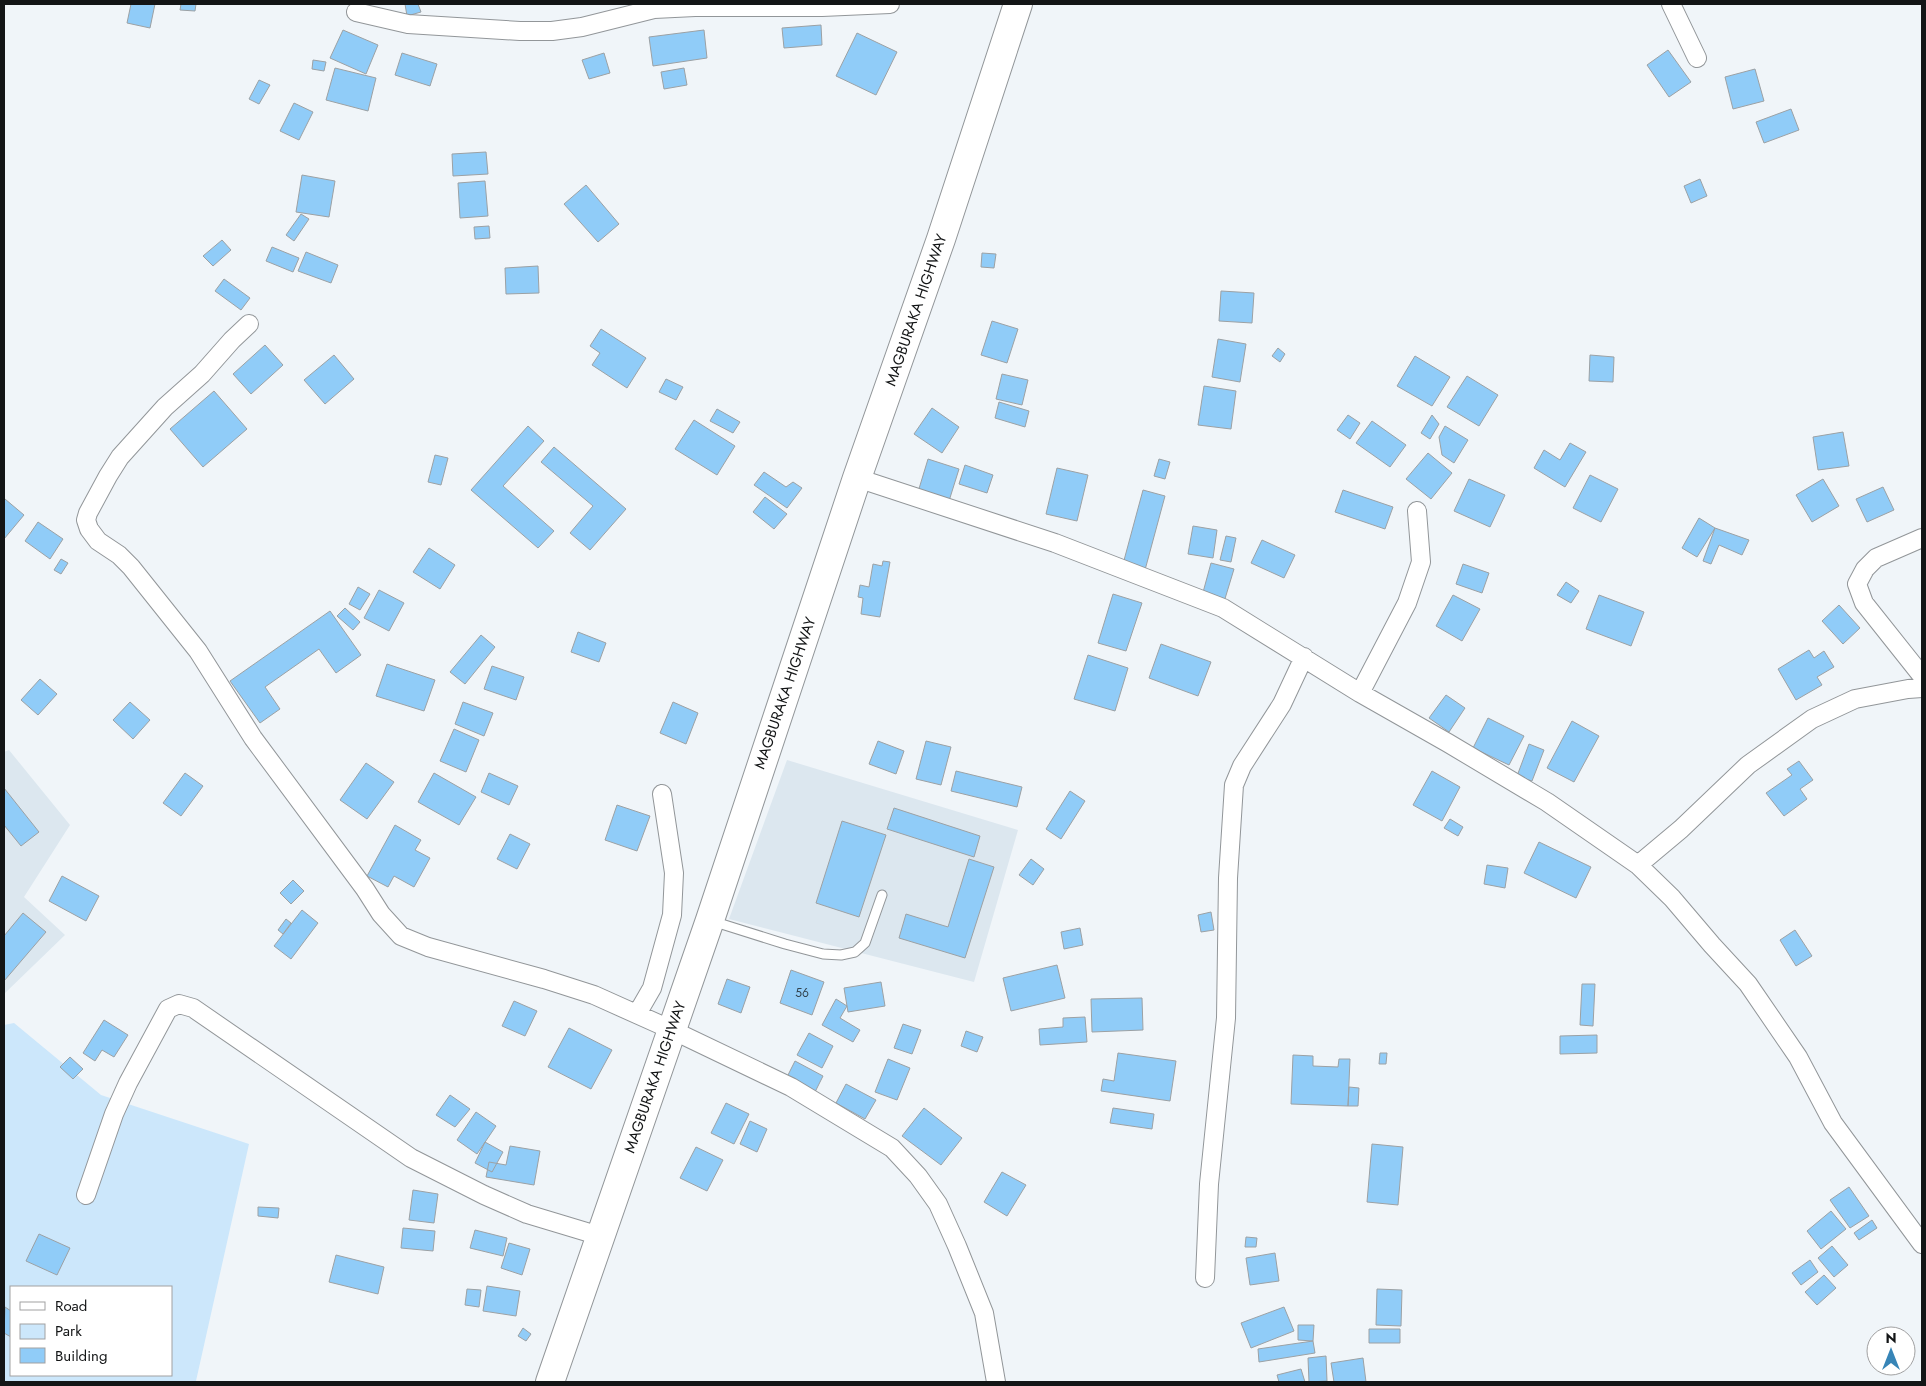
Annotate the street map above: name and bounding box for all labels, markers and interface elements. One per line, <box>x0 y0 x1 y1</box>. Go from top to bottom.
street label: MAGBURAKA HIGHWAY <box>880 230 953 389</box>
street label: MAGBURAKA HIGHWAY <box>749 613 822 772</box>
house number: 56 <box>795 984 809 1002</box>
street label: MAGBURAKA HIGHWAY <box>619 997 692 1156</box>
legend <box>10 1286 172 1376</box>
text: Road <box>55 1295 87 1317</box>
text: Park <box>55 1320 82 1342</box>
north arrow <box>1866 1326 1916 1376</box>
text: N <box>1885 1328 1897 1348</box>
text: Building <box>55 1345 107 1367</box>

